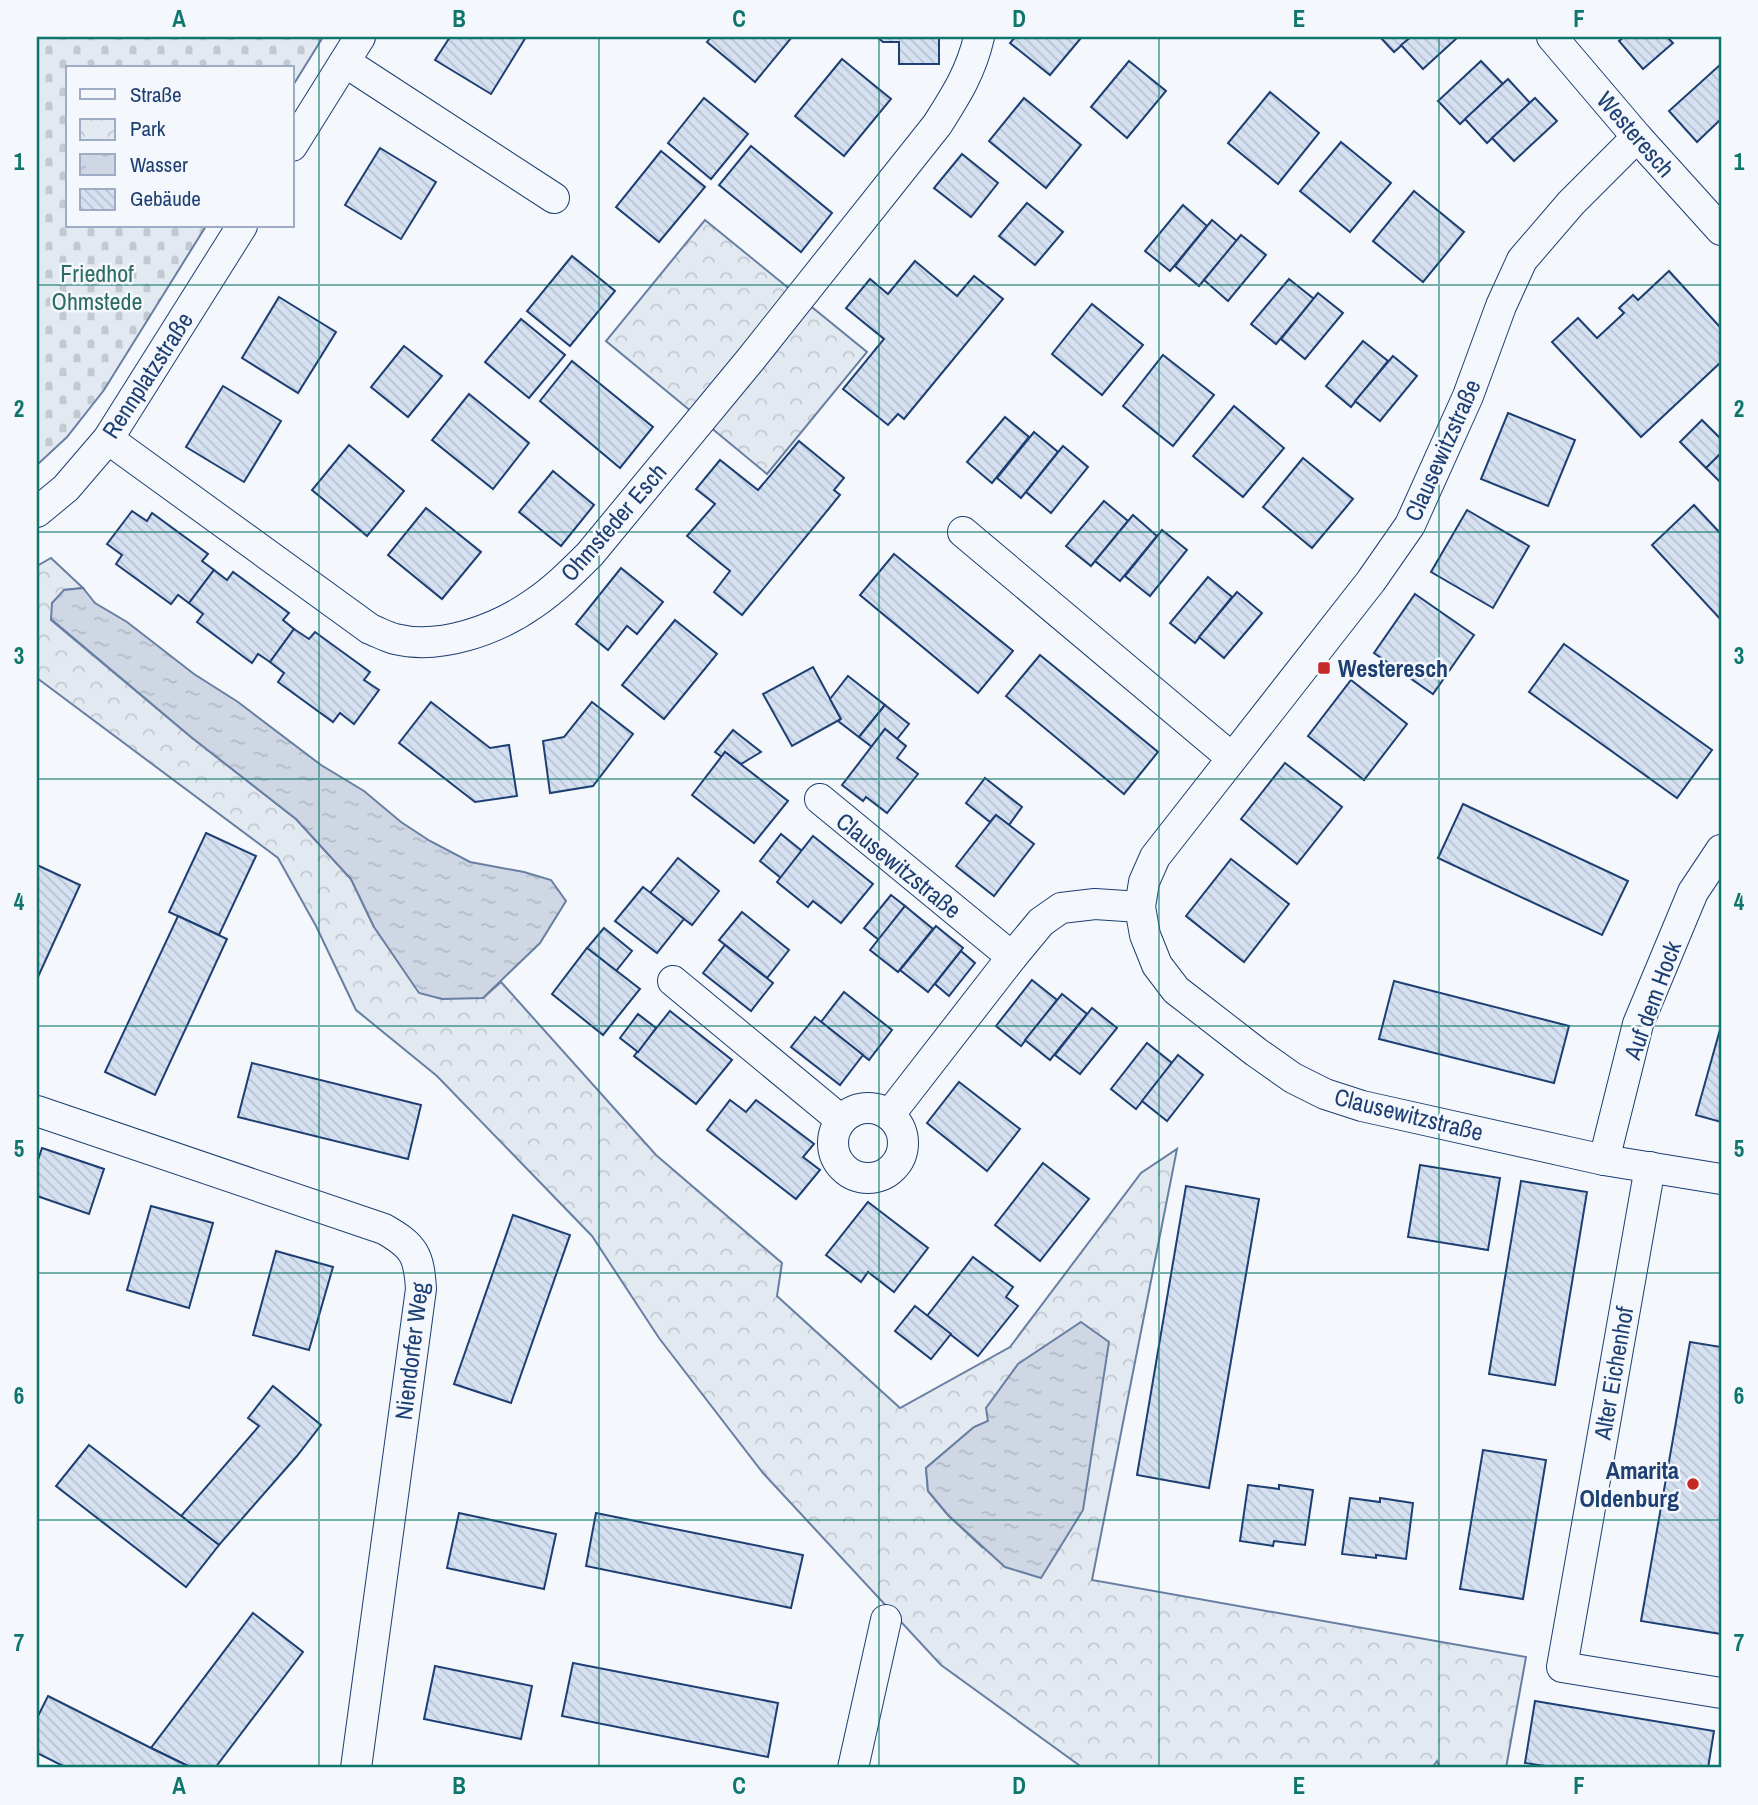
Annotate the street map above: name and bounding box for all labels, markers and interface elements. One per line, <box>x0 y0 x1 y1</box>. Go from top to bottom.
text: A <box>172 3 186 34</box>
text: B <box>452 3 466 34</box>
text: C <box>732 3 746 34</box>
text: D <box>1012 3 1026 34</box>
text: E <box>1293 3 1305 34</box>
text: F <box>1573 3 1585 34</box>
legend <box>66 66 294 228</box>
text: Straße <box>130 80 182 109</box>
street label: Westeresch <box>1590 84 1682 184</box>
text: Park <box>130 114 166 143</box>
text: 1 <box>14 146 25 177</box>
text: 1 <box>1734 146 1745 177</box>
text: Wasser <box>130 150 188 179</box>
text: Gebäude <box>130 184 201 213</box>
park label: Friedhof Ohmstede <box>52 257 142 317</box>
street label: Rennplatzstraße <box>94 306 200 444</box>
street label: Clausewitzstraße <box>1396 374 1488 526</box>
text: 2 <box>14 393 24 424</box>
text: 2 <box>1734 393 1744 424</box>
street label: Ohmsteder Esch <box>553 456 673 588</box>
text: 3 <box>14 640 24 671</box>
text: 3 <box>1734 640 1744 671</box>
place label: Westeresch <box>1338 652 1448 684</box>
marker: Westeresch <box>1316 660 1332 676</box>
street label: Clausewitzstraße <box>830 805 968 925</box>
text: 4 <box>14 886 25 917</box>
text: 4 <box>1734 886 1745 917</box>
street label: Auf dem Hock <box>1615 936 1688 1064</box>
street label: Clausewitzstraße <box>1331 1080 1487 1148</box>
text: 5 <box>14 1133 24 1164</box>
text: 5 <box>1734 1133 1744 1164</box>
street label: Niendorfer Weg <box>387 1280 435 1422</box>
street label: Alter Eichenhof <box>1585 1303 1641 1443</box>
text: 6 <box>14 1380 24 1411</box>
text: 6 <box>1734 1380 1744 1411</box>
place label: Amarita Oldenburg <box>1579 1454 1679 1514</box>
marker: Amarita Oldenburg <box>1685 1476 1701 1492</box>
text: 7 <box>14 1627 24 1658</box>
text: 7 <box>1734 1627 1744 1658</box>
text: A <box>172 1770 186 1801</box>
text: B <box>452 1770 466 1801</box>
text: C <box>732 1770 746 1801</box>
text: D <box>1012 1770 1026 1801</box>
text: E <box>1293 1770 1305 1801</box>
text: F <box>1573 1770 1585 1801</box>

